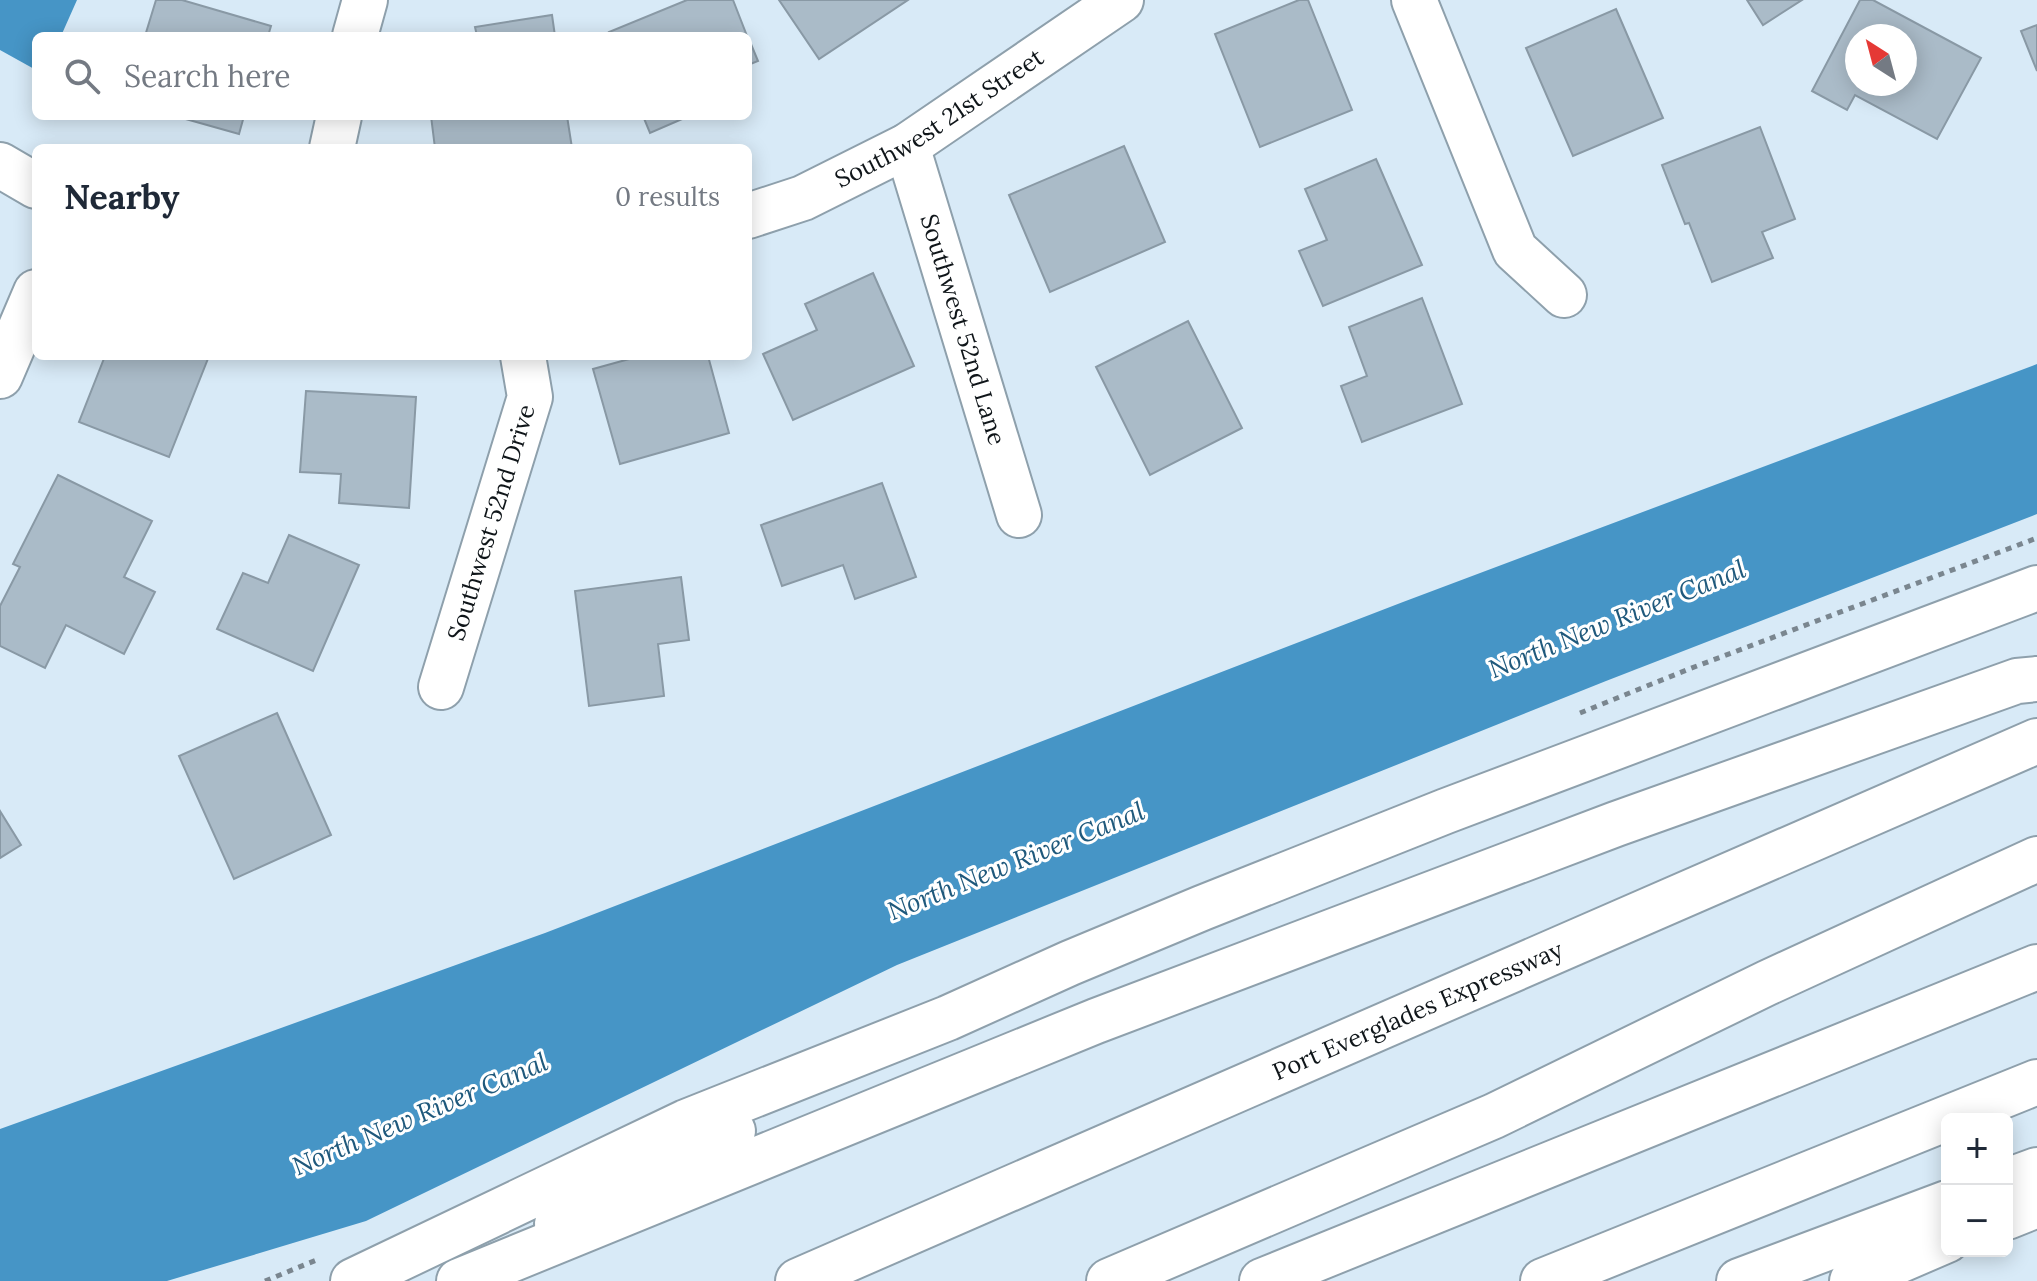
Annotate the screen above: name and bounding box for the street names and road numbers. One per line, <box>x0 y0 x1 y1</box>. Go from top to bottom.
street label: Southwest 21st Street <box>830 41 1050 195</box>
street label: Southwest 52nd Lane <box>914 210 1013 449</box>
street label: Southwest 52nd Drive <box>440 401 542 644</box>
street label: Port Everglades Expressway <box>1268 933 1568 1087</box>

